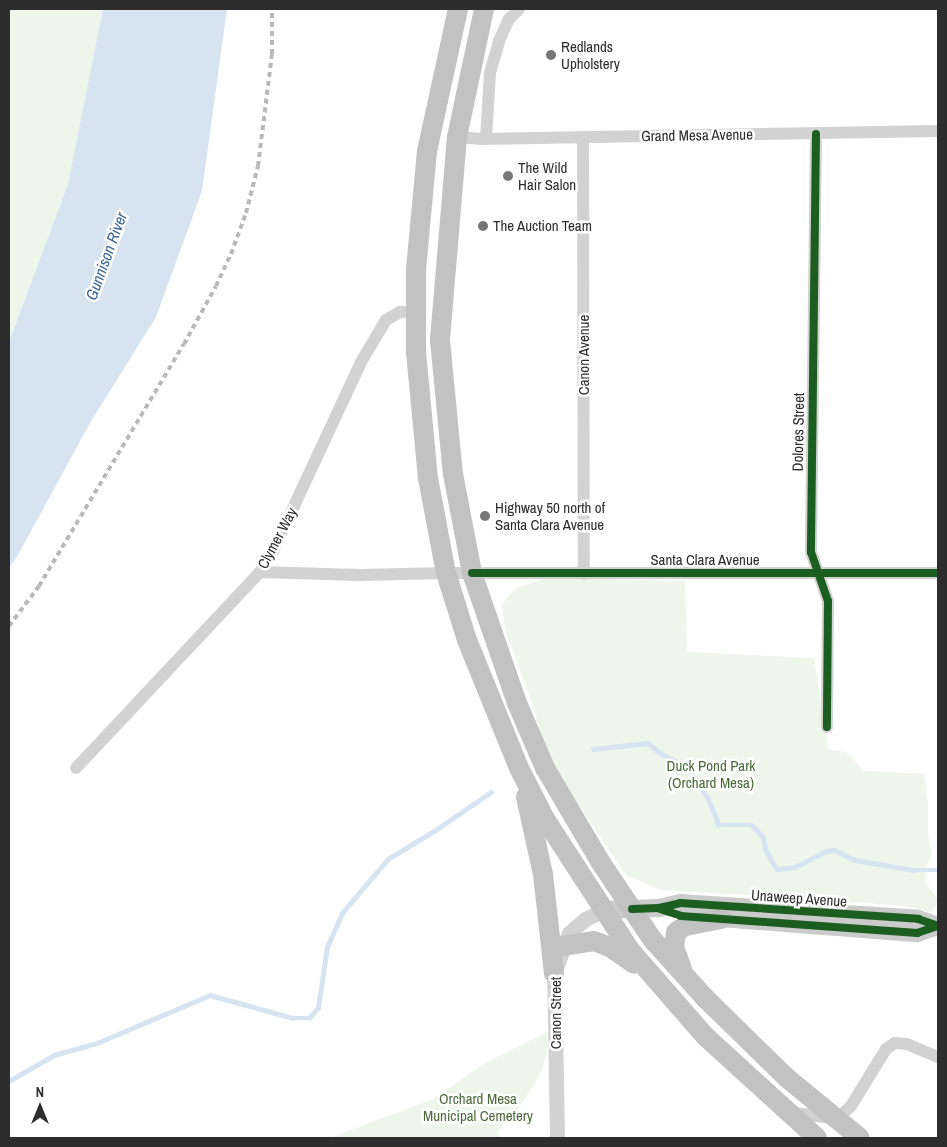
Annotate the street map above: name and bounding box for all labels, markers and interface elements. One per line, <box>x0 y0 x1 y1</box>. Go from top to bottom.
place label: Redlands Upholstery <box>561 37 620 72</box>
marker: Redlands Upholstery <box>545 49 557 61</box>
street label: Grand Mesa Avenue <box>641 125 753 145</box>
place label: The Wild Hair Salon <box>518 158 576 193</box>
marker: The Wild Hair Salon <box>502 170 514 182</box>
water label: Gunnison River <box>81 210 131 302</box>
place label: The Auction Team <box>493 217 593 235</box>
marker: The Auction Team <box>477 220 489 232</box>
street label: Canon Avenue <box>575 314 593 396</box>
street label: Dolores Street <box>788 393 808 471</box>
place label: Highway 50 north of Santa Clara Avenue <box>495 498 605 533</box>
street label: Clymer Way <box>253 504 301 572</box>
marker: Highway 50 north of Santa Clara Avenue <box>479 510 491 522</box>
street label: Santa Clara Avenue <box>650 551 760 569</box>
park label: Duck Pond Park (Orchard Mesa) <box>667 756 755 791</box>
street label: Unaweep Avenue <box>750 886 848 910</box>
street label: Canon Street <box>547 977 565 1049</box>
north arrow <box>15 1082 65 1132</box>
text: N <box>36 1083 44 1101</box>
park label: Orchard Mesa Municipal Cemetery <box>423 1089 533 1124</box>

